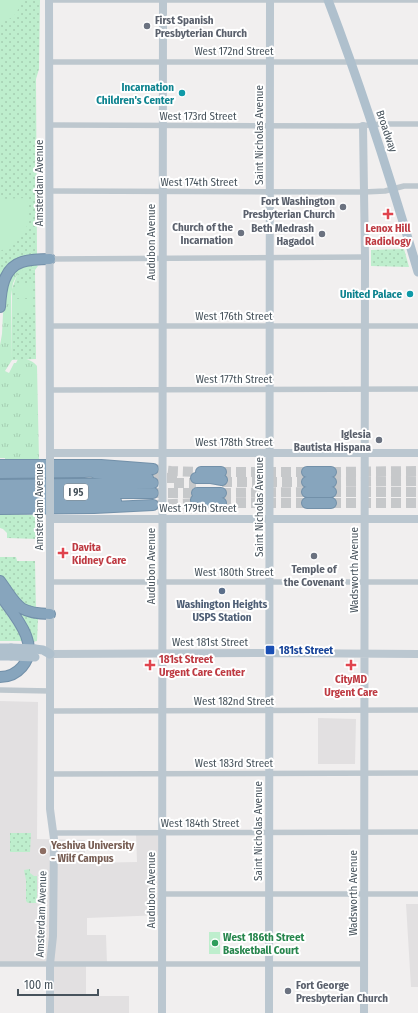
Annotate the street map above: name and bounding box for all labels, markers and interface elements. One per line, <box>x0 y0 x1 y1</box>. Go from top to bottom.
place label: First Spanish Presbyterian Church <box>155 14 247 40</box>
marker: First Spanish Presbyterian Church <box>142 21 152 31</box>
street label: West 172nd Street <box>194 45 274 58</box>
place label: Incarnation Children's Center <box>96 81 175 107</box>
street label: Saint Nicholas Avenue <box>253 85 266 185</box>
marker: Incarnation Children's Center <box>177 88 187 98</box>
street label: Broadway <box>373 108 400 154</box>
street label: West 173rd Street <box>159 110 237 123</box>
street label: Amsterdam Avenue <box>33 140 46 226</box>
street label: West 174th Street <box>160 176 238 189</box>
place label: Fort Washington Presbyterian Church <box>243 195 335 221</box>
marker: Fort Washington Presbyterian Church <box>338 202 348 212</box>
street label: Audubon Avenue <box>145 204 158 280</box>
marker: Lenox Hill Radiology <box>382 208 394 220</box>
place label: Church of the Incarnation <box>172 221 233 247</box>
place label: Beth Medrash Hagadol <box>251 222 315 248</box>
place label: Lenox Hill Radiology <box>365 222 412 248</box>
marker: Church of the Incarnation <box>236 228 246 238</box>
marker: Beth Medrash Hagadol <box>317 229 327 239</box>
place label: United Palace <box>340 288 402 301</box>
marker: United Palace <box>405 289 415 299</box>
street label: West 176th Street <box>195 310 273 323</box>
street label: West 177th Street <box>196 373 273 386</box>
place label: Iglesia Bautista Hispana <box>294 428 372 454</box>
marker: Iglesia Bautista Hispana <box>374 435 384 445</box>
street label: West 178th Street <box>195 436 273 449</box>
street label: Saint Nicholas Avenue <box>253 457 266 557</box>
street label: Amsterdam Avenue <box>33 464 46 550</box>
road number: I 95 <box>64 484 88 500</box>
street label: West 179th Street <box>159 502 237 515</box>
street label: Wadsworth Avenue <box>348 527 361 613</box>
street label: Audubon Avenue <box>145 528 158 604</box>
place label: Davita Kidney Care <box>72 541 127 567</box>
marker: Davita Kidney Care <box>57 547 69 559</box>
marker: Temple of the Covenant <box>309 551 319 561</box>
place label: Temple of the Covenant <box>284 563 344 589</box>
street label: West 180th Street <box>195 566 274 579</box>
marker: Washington Heights USPS Station <box>217 586 227 596</box>
place label: Washington Heights USPS Station <box>177 598 268 624</box>
street label: West 181st Street <box>172 636 248 649</box>
marker: 181st Street <box>264 644 276 656</box>
place label: 181st Street <box>279 644 333 657</box>
place label: 181st Street Urgent Care Center <box>159 653 246 679</box>
marker: 181st Street Urgent Care Center <box>144 659 156 671</box>
marker: CityMD Urgent Care <box>345 659 357 671</box>
place label: CityMD Urgent Care <box>324 673 378 699</box>
street label: West 182nd Street <box>194 695 275 708</box>
street label: West 183rd Street <box>195 757 274 770</box>
street label: Saint Nicholas Avenue <box>252 781 265 881</box>
street label: West 184th Street <box>161 817 240 830</box>
place label: Yeshiva University - Wilf Campus <box>50 839 135 865</box>
marker: Yeshiva University - Wilf Campus <box>38 846 48 856</box>
street label: Wadsworth Avenue <box>347 850 360 936</box>
street label: Audubon Avenue <box>145 852 158 928</box>
street label: Amsterdam Avenue <box>33 870 50 958</box>
place label: West 186th Street Basketball Court <box>223 931 305 957</box>
marker: West 186th Street Basketball Court <box>210 938 220 948</box>
scale bar <box>18 971 98 997</box>
text: 100 m <box>24 978 53 992</box>
place label: Fort George Presbyterian Church <box>296 979 388 1005</box>
marker: Fort George Presbyterian Church <box>283 986 293 996</box>

